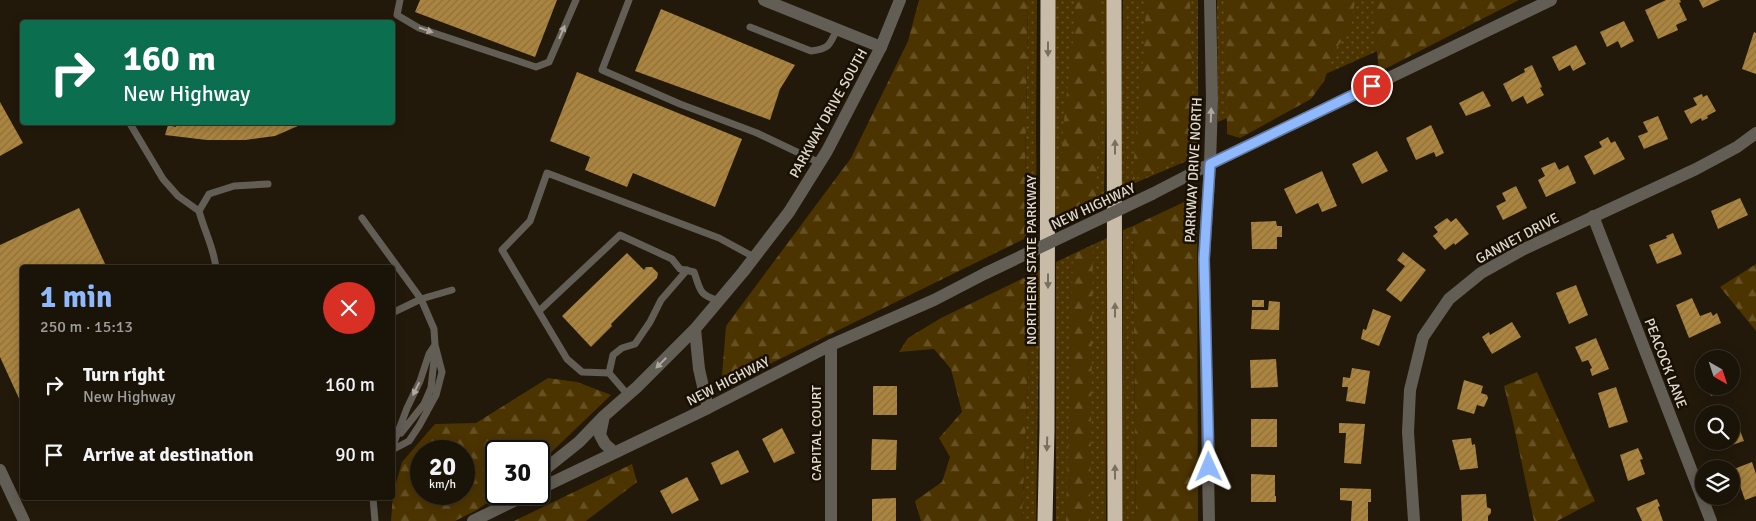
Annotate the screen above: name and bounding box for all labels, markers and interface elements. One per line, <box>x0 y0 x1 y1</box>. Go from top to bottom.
one-way arrow <box>559 25 567 39</box>
one-way arrow <box>419 27 434 34</box>
text: 160 m <box>123 37 216 80</box>
icon: right <box>40 40 105 105</box>
one-way arrow <box>1044 41 1052 57</box>
street label: PARKWAY DRIVE SOUTH <box>786 46 871 181</box>
pin <box>1351 65 1393 107</box>
icon: arrive <box>1358 72 1386 100</box>
text: New Highway <box>123 80 250 107</box>
street label: PARKWAY DRIVE NORTH <box>1181 97 1206 243</box>
one-way arrow <box>1208 107 1216 123</box>
one-way arrow <box>1111 139 1119 155</box>
street label: NORTHERN STATE PARKWAY <box>1023 175 1040 345</box>
street label: NEW HIGHWAY <box>1048 180 1138 233</box>
street label: GANNET DRIVE <box>1473 209 1562 268</box>
one-way arrow <box>1044 273 1052 289</box>
text: 1 min <box>40 279 112 316</box>
button: close <box>323 282 375 334</box>
one-way arrow <box>1111 302 1119 318</box>
street label: PEACOCK LANE <box>1641 316 1690 411</box>
text: 250 m · 15:13 <box>40 317 133 337</box>
north arrow <box>1695 350 1740 395</box>
map controls <box>1695 350 1740 505</box>
street label: NEW HIGHWAY <box>684 353 773 410</box>
one-way arrow <box>655 357 667 369</box>
text: Turn right <box>83 363 165 387</box>
icon: right <box>40 371 68 399</box>
text: 160 m <box>325 373 375 397</box>
one-way arrow <box>412 382 420 396</box>
street label: CAPITAL COURT <box>808 385 825 481</box>
text: New Highway <box>83 387 176 407</box>
button: search <box>1695 405 1740 450</box>
one-way arrow <box>1043 436 1051 452</box>
speed limit sign: 30 <box>485 440 550 505</box>
position arrow <box>1182 440 1234 492</box>
icon: arrive <box>40 441 68 469</box>
text: Arrive at destination <box>83 443 254 467</box>
text: 90 m <box>335 443 375 467</box>
text: 20 <box>429 451 456 482</box>
button: layers <box>1695 460 1740 505</box>
one-way arrow <box>1111 464 1119 480</box>
text: km/h <box>429 477 456 492</box>

